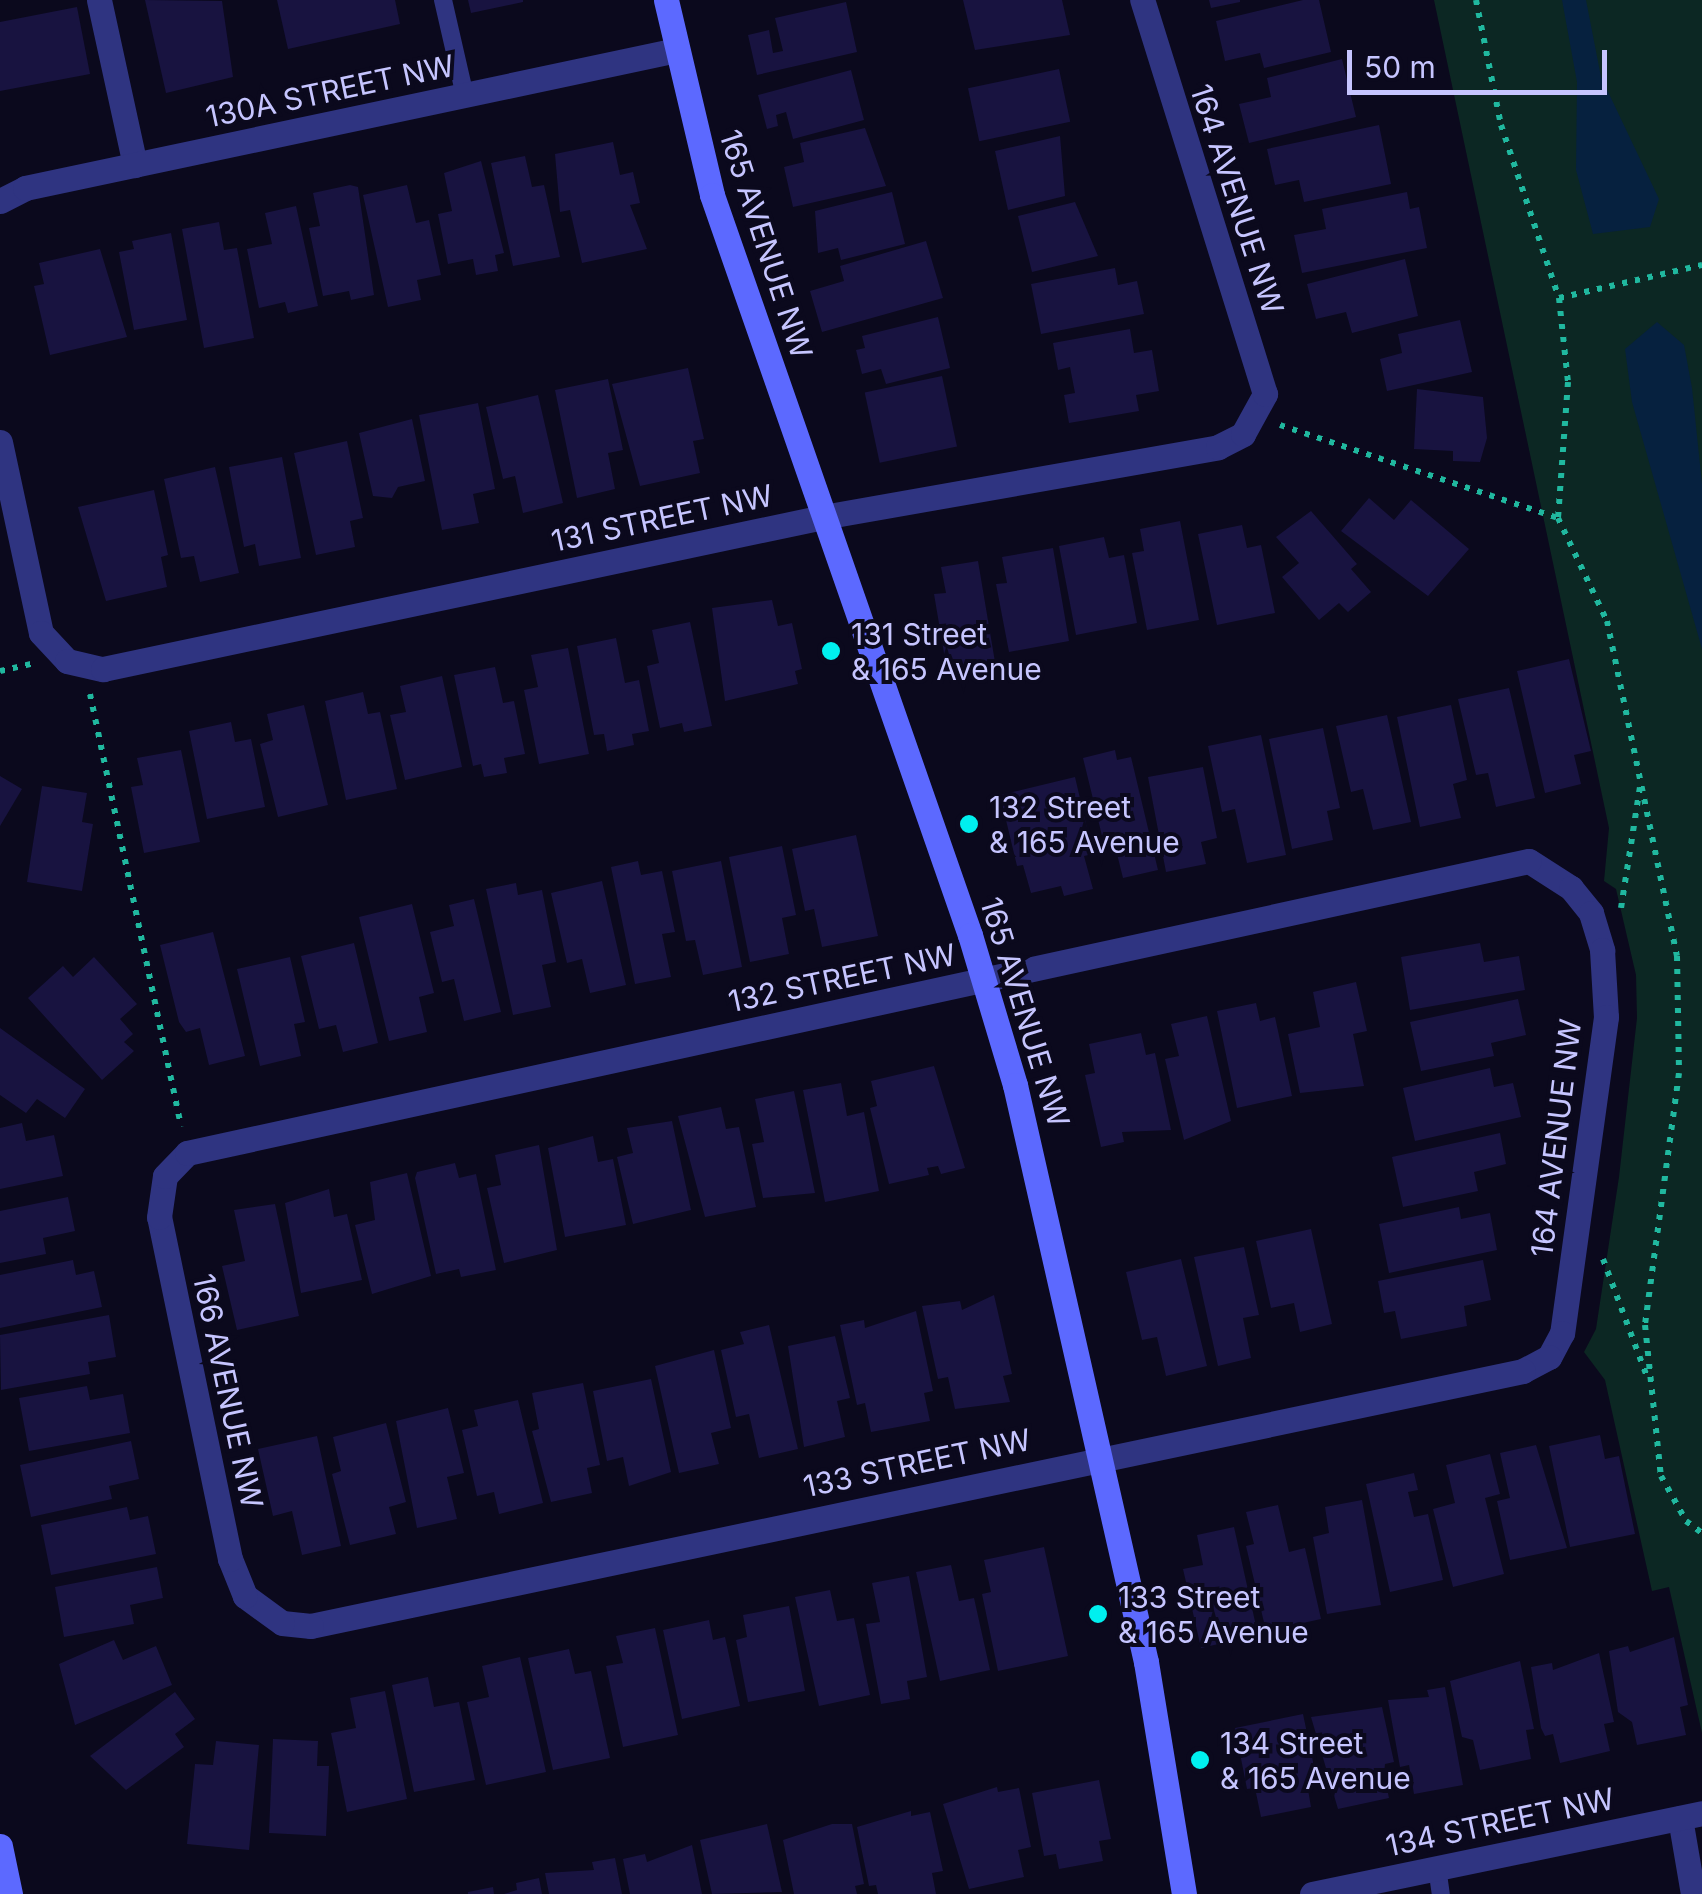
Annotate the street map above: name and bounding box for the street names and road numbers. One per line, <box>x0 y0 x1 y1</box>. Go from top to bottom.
street label: 130A STREET NW <box>203 47 457 135</box>
street label: 164 AVENUE NW <box>1183 80 1291 318</box>
street label: 165 AVENUE NW <box>712 125 820 363</box>
street label: 131 STREET NW <box>548 477 776 559</box>
street label: 165 AVENUE NW <box>973 893 1077 1131</box>
street label: 132 STREET NW <box>725 936 959 1020</box>
street label: 164 AVENUE NW <box>1524 1017 1588 1259</box>
street label: 166 AVENUE NW <box>186 1270 270 1512</box>
street label: 133 STREET NW <box>800 1421 1034 1505</box>
street label: 134 STREET NW <box>1383 1780 1617 1864</box>

